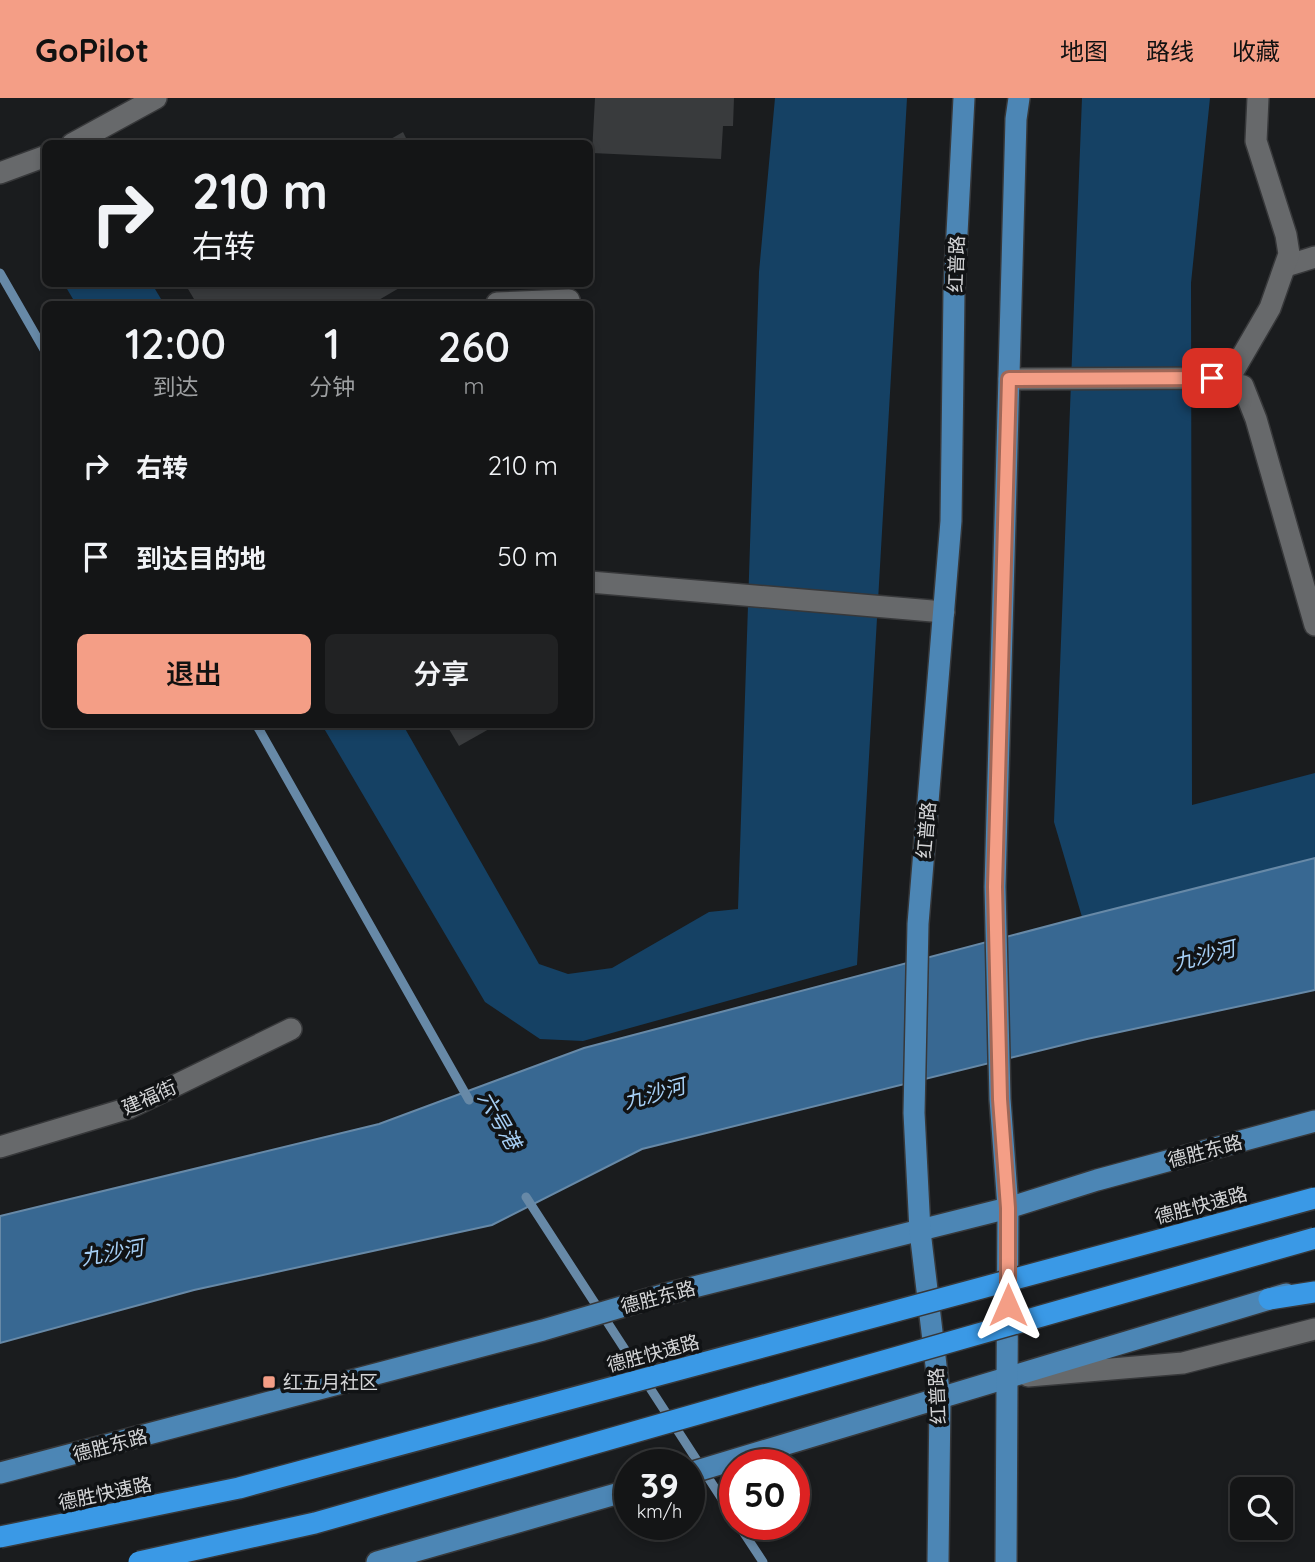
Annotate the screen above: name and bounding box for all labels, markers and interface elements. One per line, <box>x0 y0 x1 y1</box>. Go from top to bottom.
text: GoPilot <box>35 29 149 70</box>
text: 地图 <box>1060 36 1108 66</box>
text: 路线 <box>1146 36 1194 66</box>
text: 收藏 <box>1232 36 1280 66</box>
text: 210 m <box>192 160 328 221</box>
icon: right <box>77 168 168 259</box>
text: 右转 <box>192 226 256 266</box>
street label: 红普路 <box>943 235 969 293</box>
text: 12:00 <box>125 317 226 370</box>
text: 1 <box>324 317 340 370</box>
text: 260 <box>438 320 510 373</box>
pin <box>1182 348 1242 408</box>
icon: arrive <box>1193 359 1231 397</box>
text: m <box>463 371 484 400</box>
text: 到达 <box>152 372 198 401</box>
text: 分钟 <box>309 372 355 401</box>
icon: right <box>77 447 115 485</box>
text: 210 m <box>488 449 558 482</box>
text: 右转 <box>136 451 188 484</box>
icon: arrive <box>77 538 115 576</box>
text: 50 m <box>498 540 558 573</box>
text: 到达目的地 <box>136 542 266 575</box>
button: 退出 <box>77 634 311 714</box>
button: 分享 <box>325 634 558 714</box>
street label: 红普路 <box>912 801 940 859</box>
water label: 九沙河 <box>1170 934 1242 975</box>
water label: 九沙河 <box>620 1071 692 1114</box>
street label: 建福街 <box>118 1074 180 1120</box>
water label: 六号港 <box>473 1086 529 1156</box>
street label: 德胜东路 <box>1165 1130 1245 1172</box>
street label: 德胜快速路 <box>1152 1181 1250 1229</box>
water label: 九沙河 <box>79 1233 149 1270</box>
position arrow <box>971 1268 1045 1342</box>
street label: 德胜东路 <box>618 1276 698 1318</box>
street label: 德胜快速路 <box>604 1329 702 1377</box>
street label: 红普路 <box>924 1367 950 1425</box>
place label: 红五月社区 <box>283 1370 378 1394</box>
marker: 红五月社区 <box>261 1374 277 1390</box>
street label: 德胜东路 <box>70 1424 150 1466</box>
speed limit sign: 50 <box>719 1449 810 1540</box>
text: 39 <box>640 1463 679 1507</box>
street label: 德胜快速路 <box>56 1471 154 1515</box>
map controls <box>1230 1477 1293 1540</box>
button: search <box>1230 1477 1293 1540</box>
text: km/h <box>637 1500 682 1523</box>

